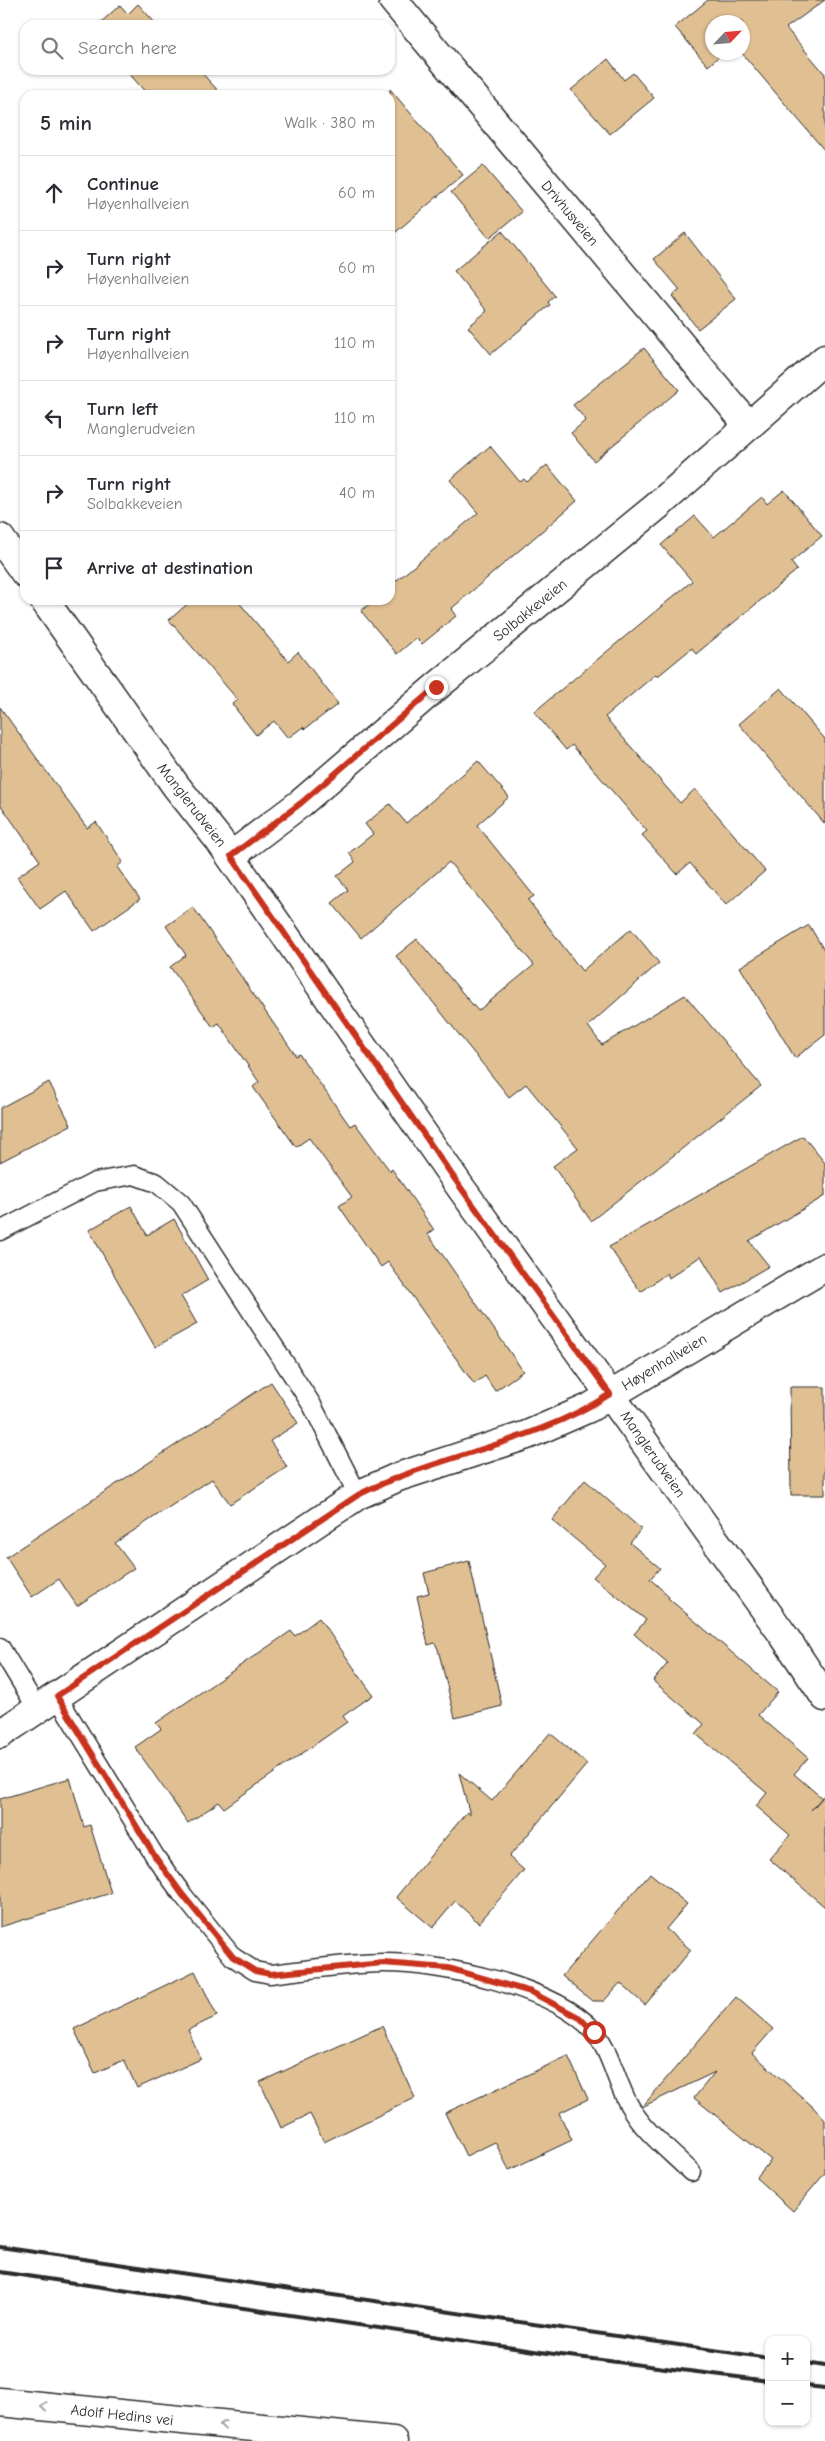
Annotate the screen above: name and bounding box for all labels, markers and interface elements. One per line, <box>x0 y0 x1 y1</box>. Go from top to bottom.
north arrow <box>705 15 750 60</box>
search box <box>20 20 395 75</box>
icon: search <box>38 34 66 62</box>
text: Search here <box>78 37 177 59</box>
text: 5 min <box>40 111 92 135</box>
text: Walk · 380 m <box>285 114 375 132</box>
text: Continue <box>87 173 159 195</box>
street label: Drivhusveien <box>537 177 603 249</box>
icon: ahead <box>40 179 68 207</box>
text: 60 m <box>338 184 375 202</box>
text: Høyenhallveien <box>87 195 189 213</box>
text: Turn right <box>87 248 171 270</box>
icon: right <box>40 254 68 282</box>
text: 60 m <box>338 259 375 277</box>
text: Høyenhallveien <box>87 270 189 288</box>
text: Turn right <box>87 323 171 345</box>
icon: right <box>40 329 68 357</box>
text: 110 m <box>334 334 375 352</box>
text: Høyenhallveien <box>87 345 189 363</box>
text: Turn left <box>87 398 158 420</box>
icon: left <box>40 404 68 432</box>
text: 110 m <box>334 409 375 427</box>
text: Manglerudveien <box>87 420 195 438</box>
text: Turn right <box>87 473 171 495</box>
icon: right <box>40 479 68 507</box>
text: 40 m <box>339 484 375 502</box>
text: Solbakkeveien <box>87 495 183 513</box>
icon: arrive <box>40 554 68 582</box>
text: Arrive at destination <box>87 557 253 579</box>
street label: Solbakkeveien <box>489 575 571 645</box>
route end <box>425 676 448 699</box>
street label: Manglerudveien <box>154 759 230 851</box>
street label: Høyenhallveien <box>618 1330 710 1394</box>
street label: Manglerudveien <box>616 1407 690 1501</box>
route start <box>583 2021 606 2044</box>
map controls <box>765 2336 810 2426</box>
button: + <box>765 2336 810 2381</box>
button: − <box>765 2381 810 2426</box>
street label: Adolf Hedins vei <box>70 2401 174 2429</box>
one-way arrow <box>40 2402 48 2413</box>
one-way arrow <box>219 2419 227 2430</box>

